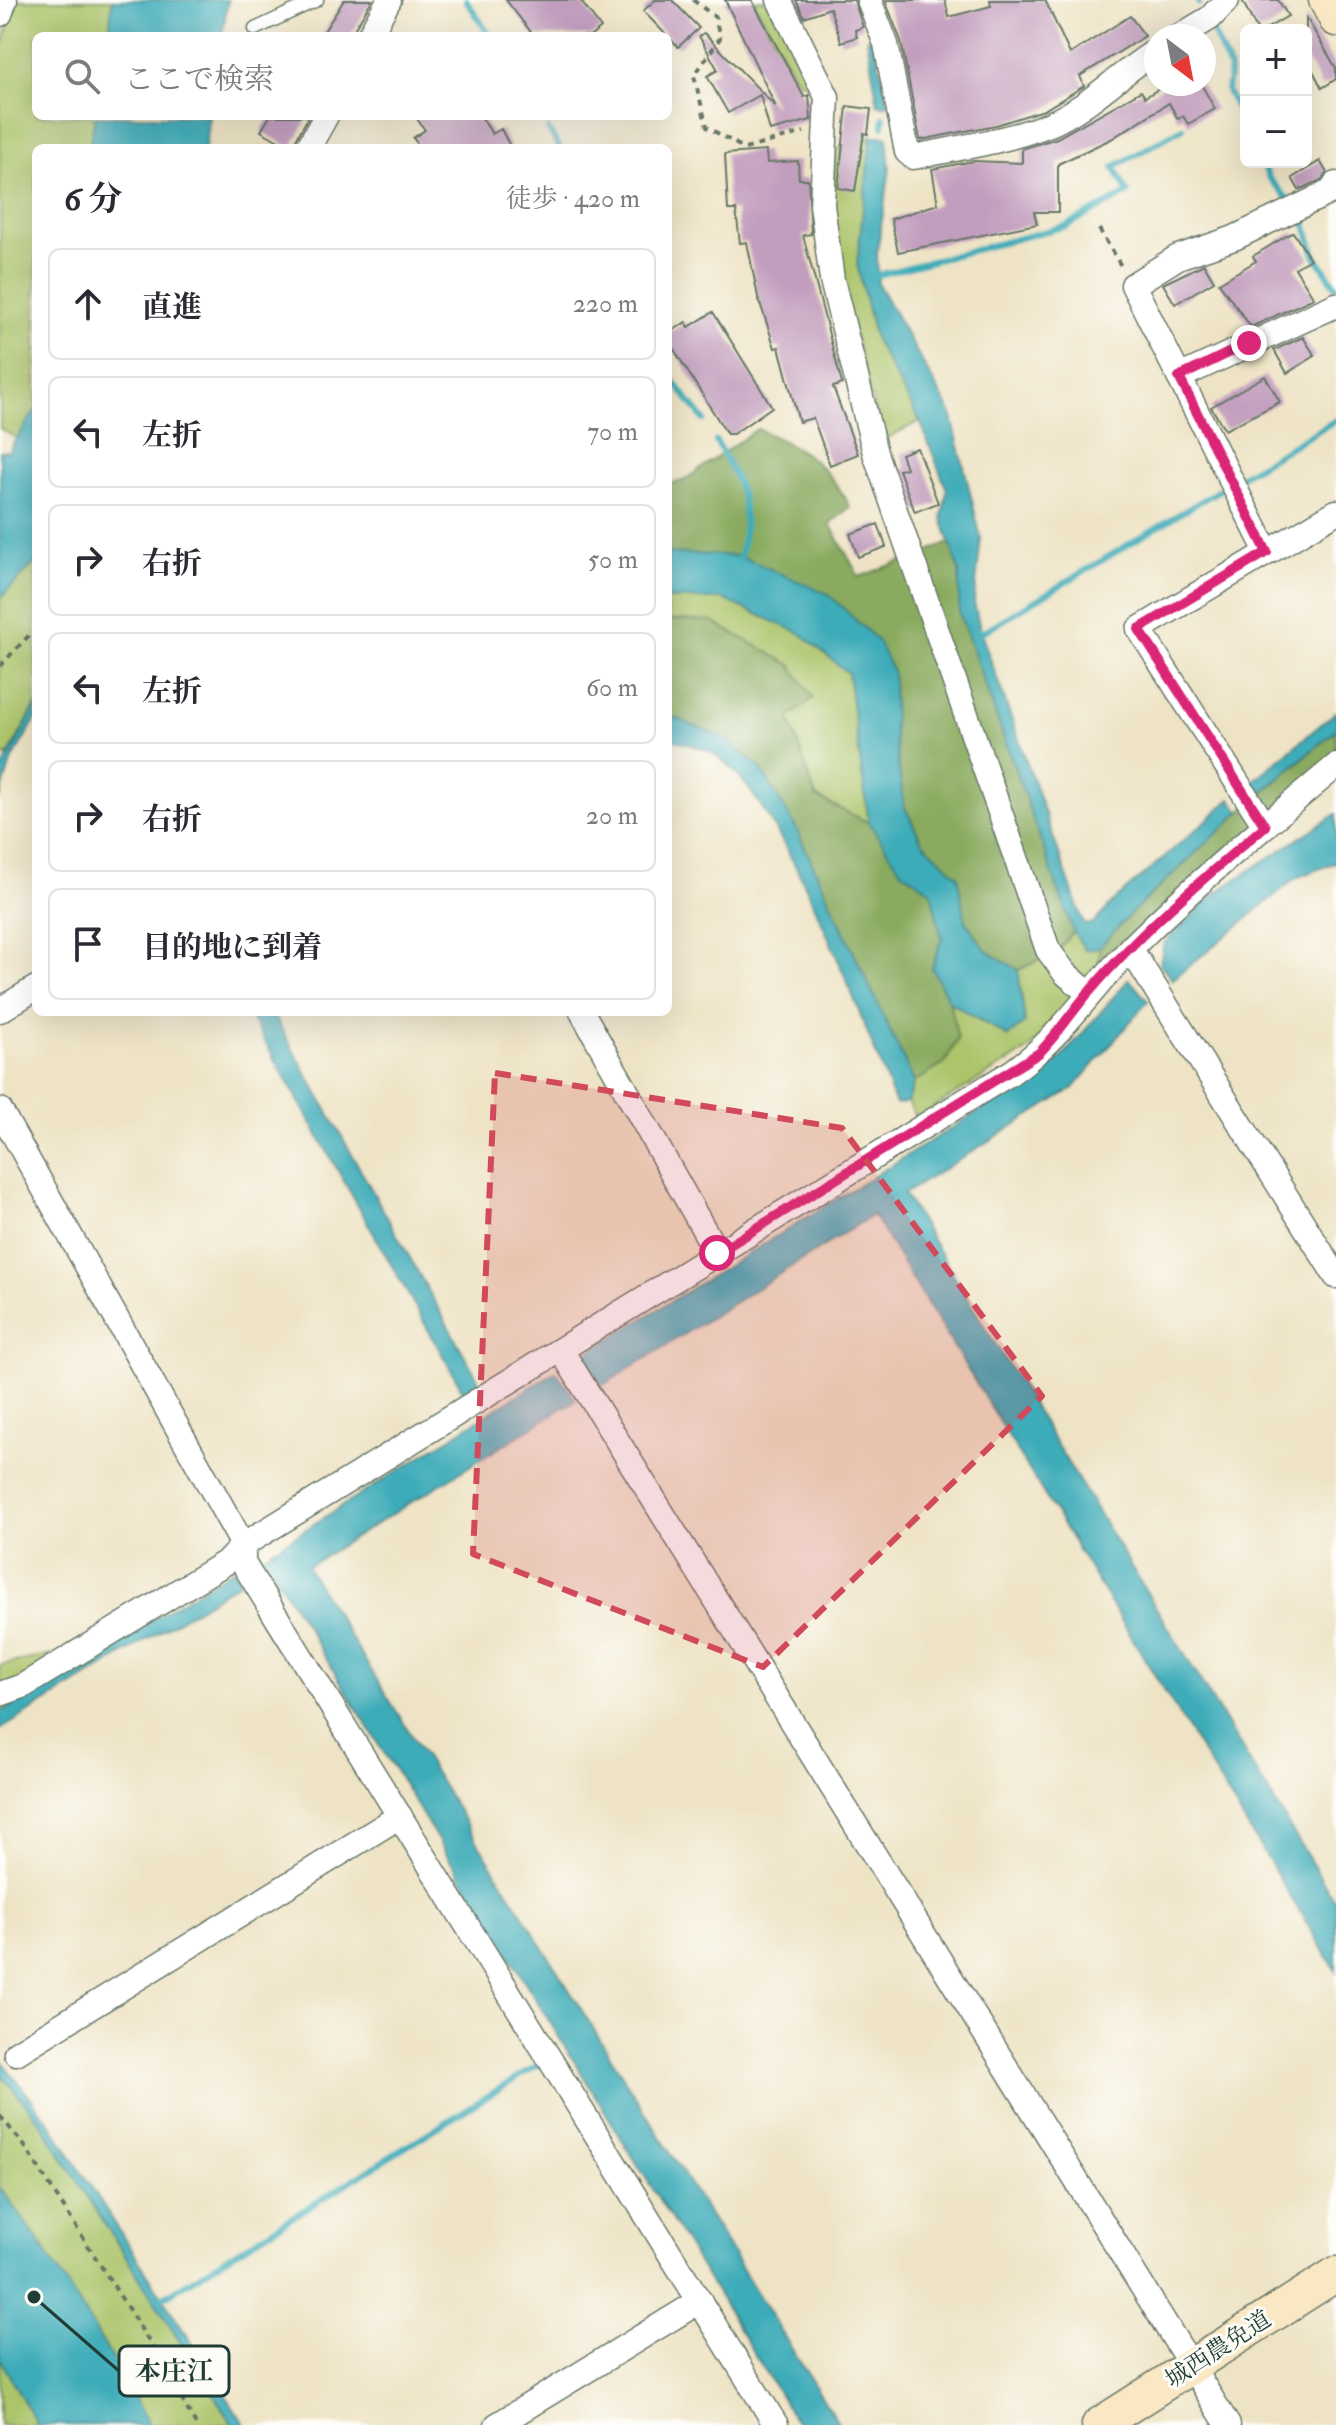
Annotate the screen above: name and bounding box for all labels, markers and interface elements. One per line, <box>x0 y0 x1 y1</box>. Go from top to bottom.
north arrow <box>1144 24 1216 96</box>
map controls <box>1240 24 1312 168</box>
button: + <box>1240 24 1312 96</box>
search box <box>32 32 672 120</box>
icon: search <box>60 54 104 98</box>
text: ここで検索 <box>124 61 274 98</box>
button: − <box>1240 96 1312 168</box>
text: 6 分 <box>64 178 122 221</box>
text: 徒歩 · 420 m <box>506 183 640 215</box>
icon: ahead <box>66 282 110 326</box>
text: 220 m <box>573 288 638 320</box>
text: 直進 <box>142 289 202 326</box>
route end <box>1231 325 1267 361</box>
icon: left <box>66 410 110 454</box>
text: 70 m <box>587 416 638 448</box>
text: 左折 <box>142 417 202 454</box>
icon: right <box>66 538 110 582</box>
text: 50 m <box>588 544 638 576</box>
text: 右折 <box>142 545 202 582</box>
icon: left <box>66 666 110 710</box>
text: 60 m <box>586 672 638 704</box>
text: 左折 <box>142 673 202 710</box>
icon: right <box>66 794 110 838</box>
text: 20 m <box>586 800 638 832</box>
text: 右折 <box>142 801 202 838</box>
icon: arrive <box>66 922 110 966</box>
text: 目的地に到着 <box>142 929 322 966</box>
route start <box>699 1235 735 1271</box>
street label: 城西農免道 <box>1160 2304 1277 2395</box>
callout: 本庄江 <box>119 2346 229 2396</box>
text: 本庄江 <box>135 2356 213 2388</box>

